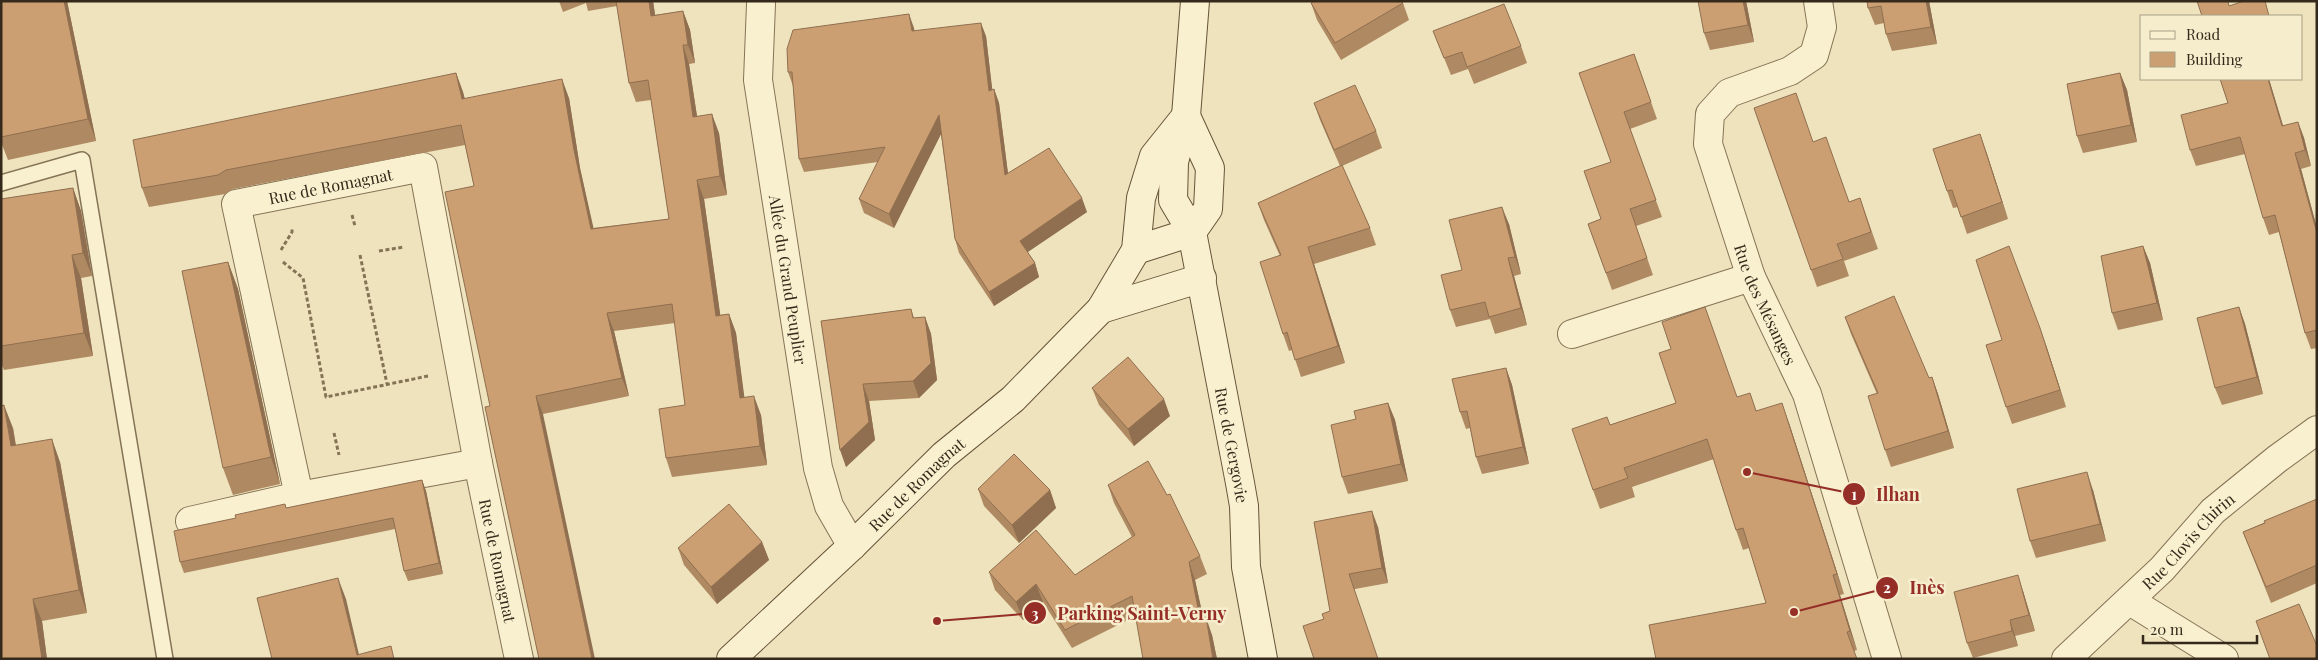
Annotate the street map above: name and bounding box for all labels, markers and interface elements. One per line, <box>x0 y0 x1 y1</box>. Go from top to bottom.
legend <box>2140 15 2303 80</box>
text: Road <box>2186 24 2220 44</box>
text: Building <box>2186 49 2243 69</box>
street label: Rue de Romagnat <box>267 163 395 208</box>
street label: Allée du Grand Peuplier <box>765 192 812 366</box>
street label: Rue des Mésanges <box>1730 241 1802 368</box>
street label: Rue de Gergovie <box>1211 385 1254 504</box>
street label: Rue de Romagnat <box>863 432 969 535</box>
callout: Ilhan <box>1842 478 1930 511</box>
text: Ilhan <box>1876 482 1920 506</box>
text: 1 <box>1851 484 1857 504</box>
street label: Rue Clovis Chirin <box>2137 487 2239 593</box>
street label: Rue de Romagnat <box>475 497 522 625</box>
callout: Inès <box>1875 572 1955 605</box>
text: Inès <box>1909 575 1945 599</box>
text: 2 <box>1883 577 1891 597</box>
callout: Parking Saint-Verny <box>1023 597 1237 630</box>
text: Parking Saint-Verny <box>1057 601 1227 625</box>
text: 3 <box>1031 603 1039 623</box>
scale bar <box>2143 612 2257 644</box>
text: 20 m <box>2150 619 2184 639</box>

